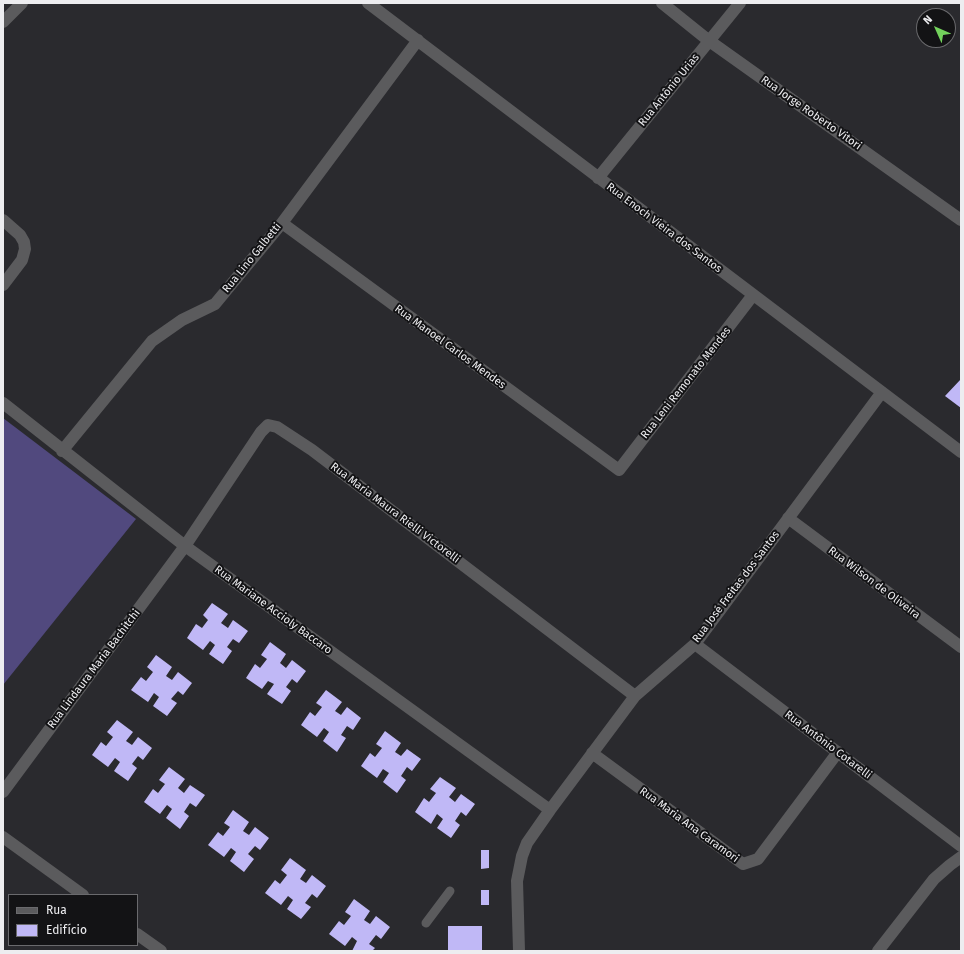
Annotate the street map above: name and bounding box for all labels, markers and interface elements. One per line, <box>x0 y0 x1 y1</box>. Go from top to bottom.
north arrow <box>916 8 956 48</box>
text: N <box>921 13 935 27</box>
street label: Rua Antônio Urias <box>636 51 702 129</box>
street label: Rua Jorge Roberto Vitori <box>758 73 864 153</box>
street label: Rua Enoch Vieira dos Santos <box>604 180 724 276</box>
street label: Rua Lino Galbetti <box>220 220 284 296</box>
street label: Rua Manoel Carlos Mendes <box>392 302 508 392</box>
street label: Rua Leni Remonato Mendes <box>638 324 734 442</box>
street label: Rua Maria Maura Rielli Victorelli <box>328 460 462 566</box>
street label: Rua José Freitas dos Santos <box>690 529 782 645</box>
street label: Rua Wilson de Oliveira <box>825 544 923 622</box>
street label: Rua Mariane Accioly Baccaro <box>212 563 334 657</box>
street label: Rua Lindaura Maria Bachitchi <box>45 607 143 731</box>
street label: Rua Antônio Cotarelli <box>782 708 874 782</box>
street label: Rua Maria Ana Caramori <box>637 785 741 865</box>
legend <box>8 894 138 946</box>
text: Rua <box>46 903 67 917</box>
text: Edifício <box>46 923 87 937</box>

